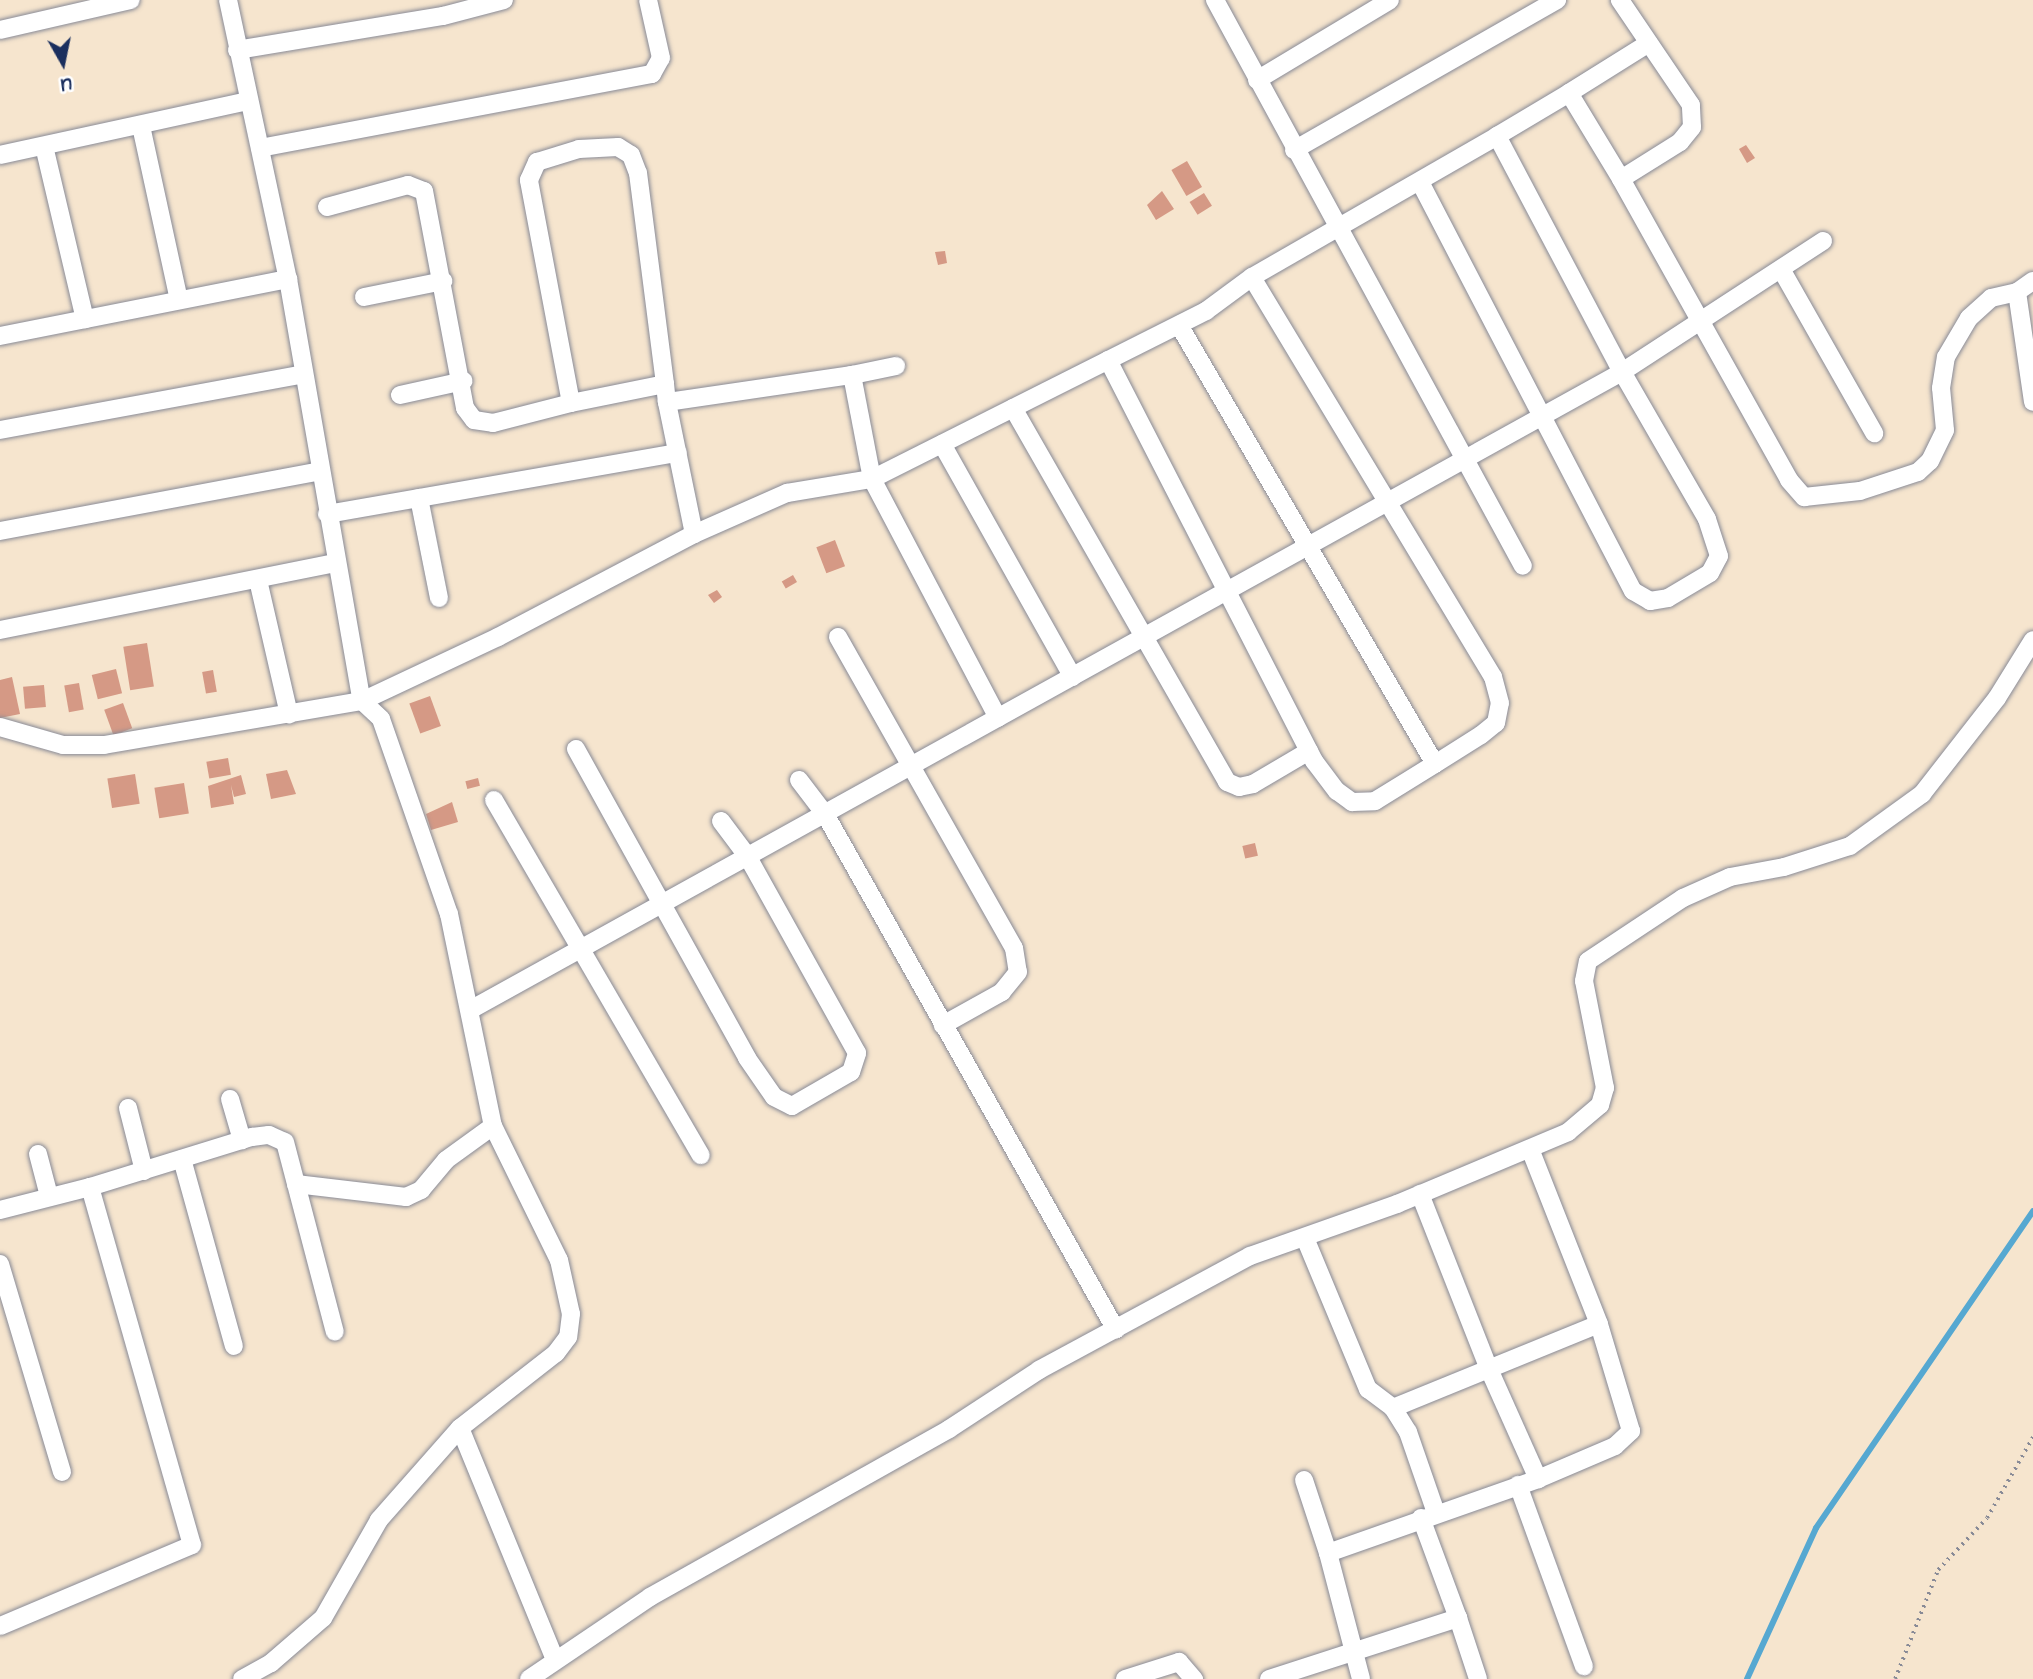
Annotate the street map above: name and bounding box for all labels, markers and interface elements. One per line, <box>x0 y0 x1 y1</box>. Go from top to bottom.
north arrow <box>28 28 98 98</box>
text: U <box>59 70 74 98</box>

